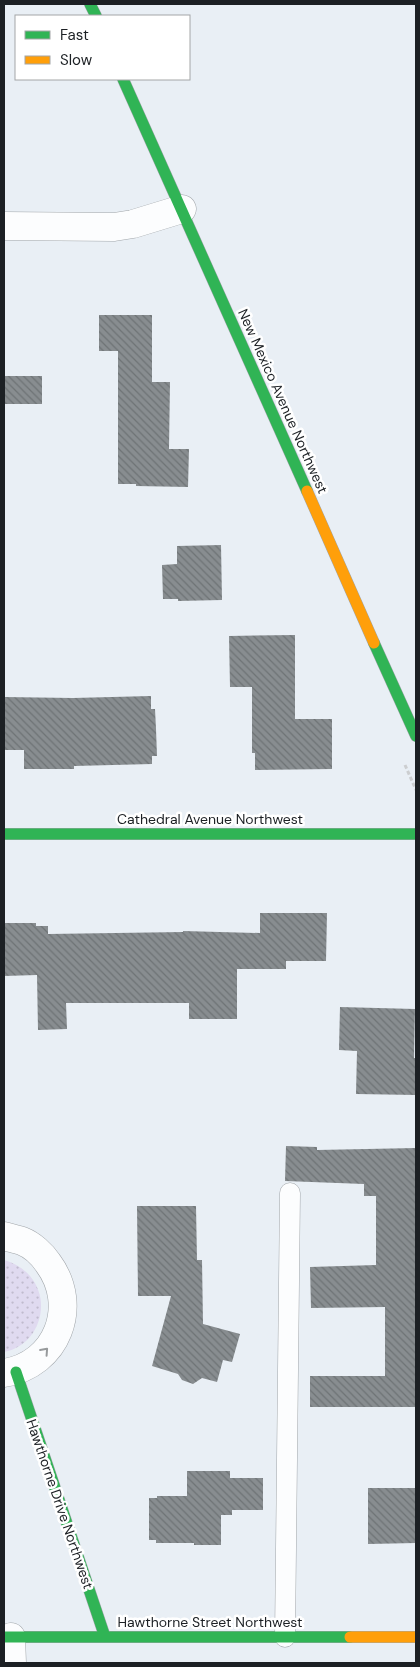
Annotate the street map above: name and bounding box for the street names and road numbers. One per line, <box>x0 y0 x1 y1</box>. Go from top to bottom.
street label: New Mexico Avenue Northwest <box>234 306 332 496</box>
street label: Cathedral Avenue Northwest <box>117 810 303 828</box>
street label: Hawthorne Drive Northwest <box>22 1417 98 1591</box>
street label: Hawthorne Street Northwest <box>117 1613 303 1631</box>

